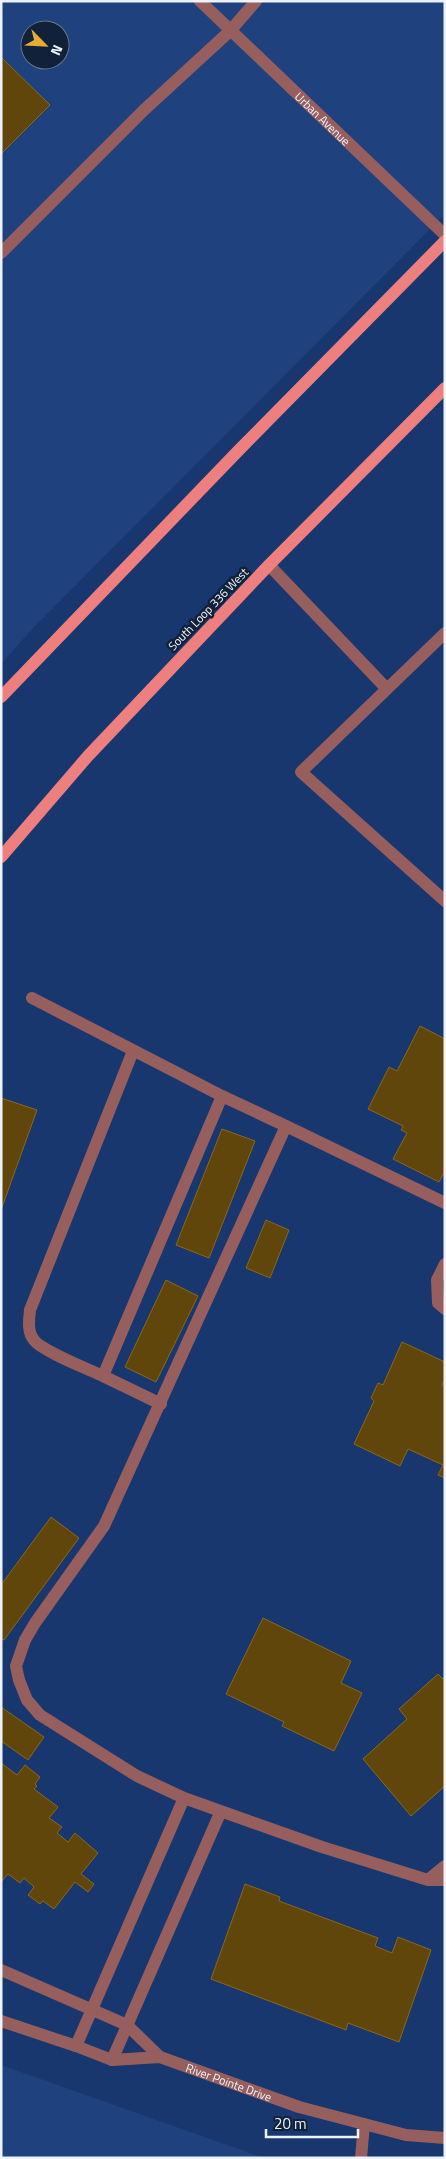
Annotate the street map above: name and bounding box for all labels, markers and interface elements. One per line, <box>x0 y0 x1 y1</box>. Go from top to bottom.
north arrow <box>20 20 70 70</box>
text: N <box>46 42 69 59</box>
street label: Urban Avenue <box>291 87 355 150</box>
street label: South Loop 336 West <box>163 563 253 655</box>
street label: River Pointe Drive <box>183 2058 275 2106</box>
scale bar <box>266 2106 358 2138</box>
text: 20 m <box>274 2112 307 2135</box>

